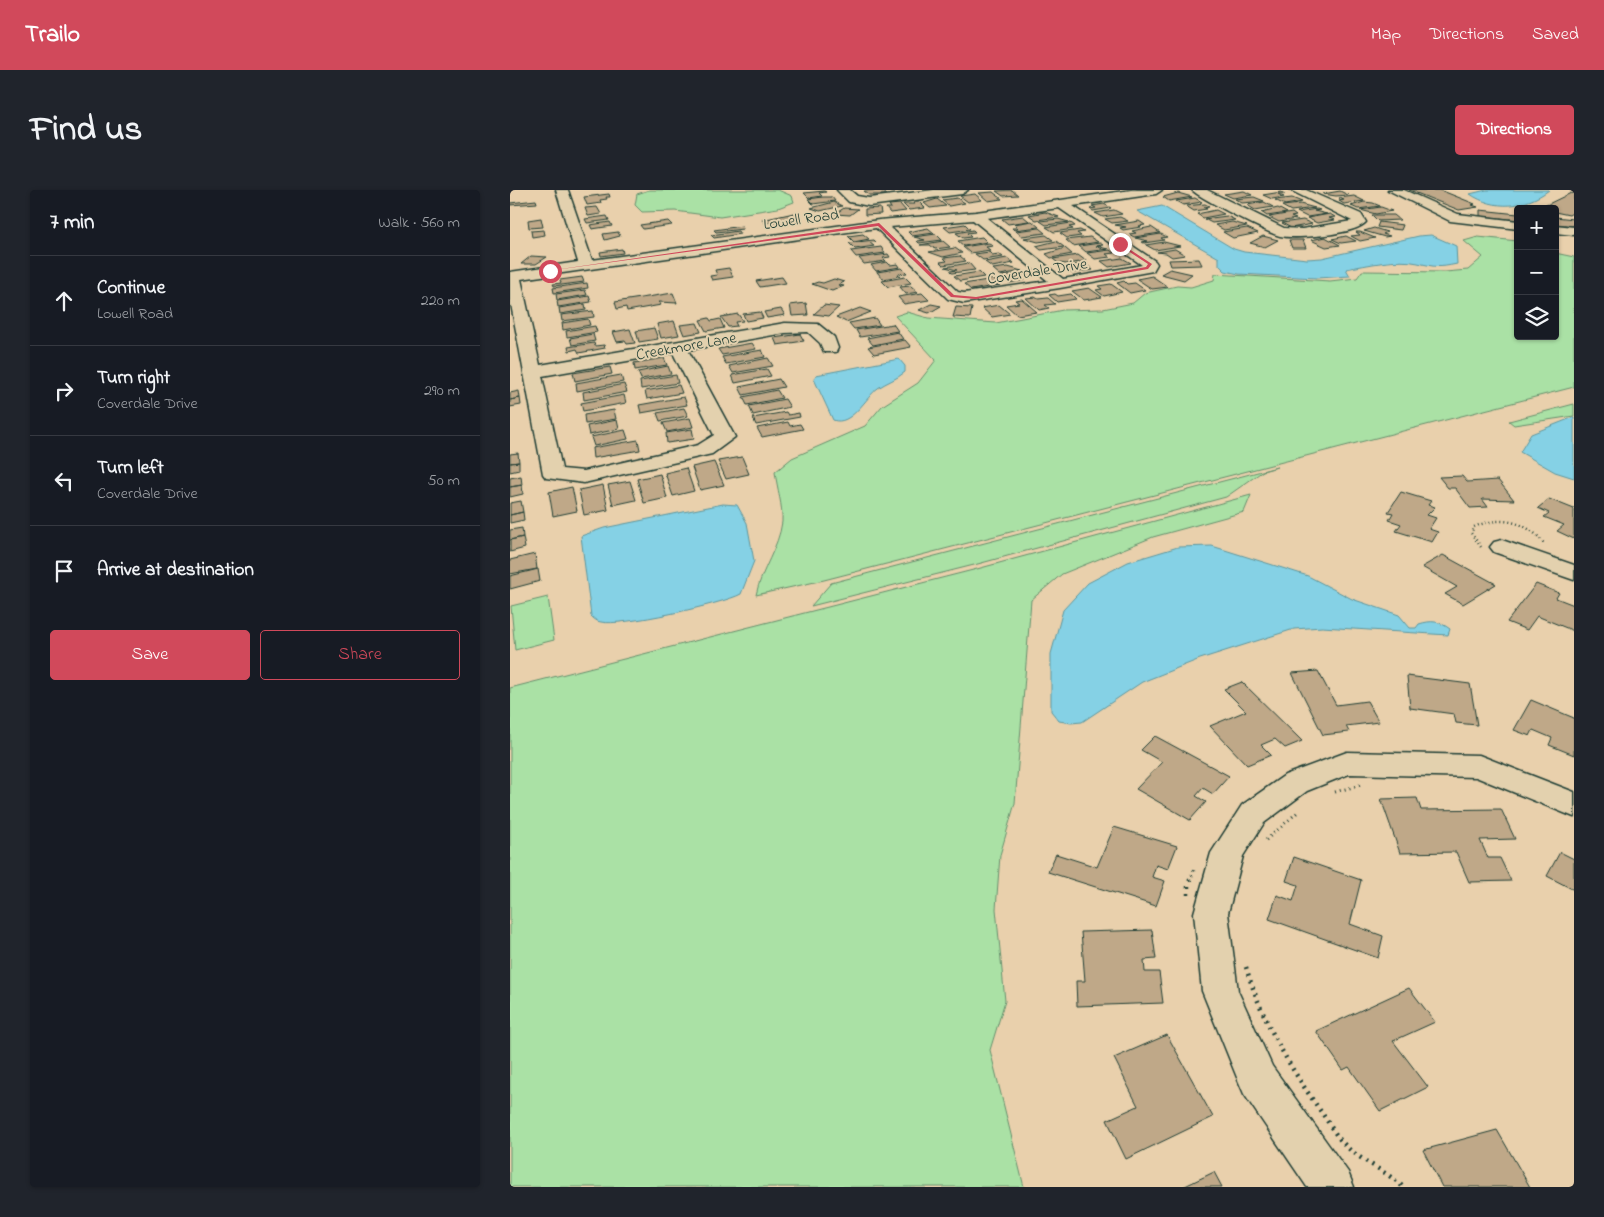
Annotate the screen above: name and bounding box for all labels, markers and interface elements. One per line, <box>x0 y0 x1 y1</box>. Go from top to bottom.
text: Trailo <box>25 18 80 53</box>
text: Map <box>1371 22 1401 48</box>
text: Directions <box>1429 22 1504 48</box>
text: Saved <box>1532 22 1579 48</box>
text: Find us <box>30 105 142 156</box>
button: Directions <box>1455 105 1574 155</box>
street label: Lowell Road <box>762 203 841 237</box>
map controls <box>1514 205 1559 340</box>
button: + <box>1514 205 1559 250</box>
text: 7 min <box>50 208 94 238</box>
text: Walk · 560 m <box>378 211 460 235</box>
route end <box>1109 233 1132 256</box>
button: − <box>1514 250 1559 295</box>
street label: Coverdale Drive <box>986 252 1090 292</box>
route start <box>539 260 562 283</box>
text: Continue <box>97 275 165 302</box>
icon: ahead <box>50 287 78 315</box>
text: 220 m <box>421 289 460 313</box>
button: layers <box>1514 295 1559 340</box>
text: Lowell Road <box>97 302 173 326</box>
street label: Creekmore Lane <box>634 326 739 368</box>
text: Turn right <box>97 365 170 392</box>
icon: right <box>50 377 78 405</box>
text: 290 m <box>424 379 460 403</box>
text: Coverdale Drive <box>97 392 198 416</box>
text: Turn left <box>97 455 164 482</box>
icon: left <box>50 467 78 495</box>
text: 50 m <box>428 469 460 493</box>
text: Coverdale Drive <box>97 482 198 506</box>
icon: arrive <box>50 557 78 585</box>
text: Arrive at destination <box>97 557 254 584</box>
button: Save <box>50 630 250 680</box>
button: Share <box>260 630 460 680</box>

